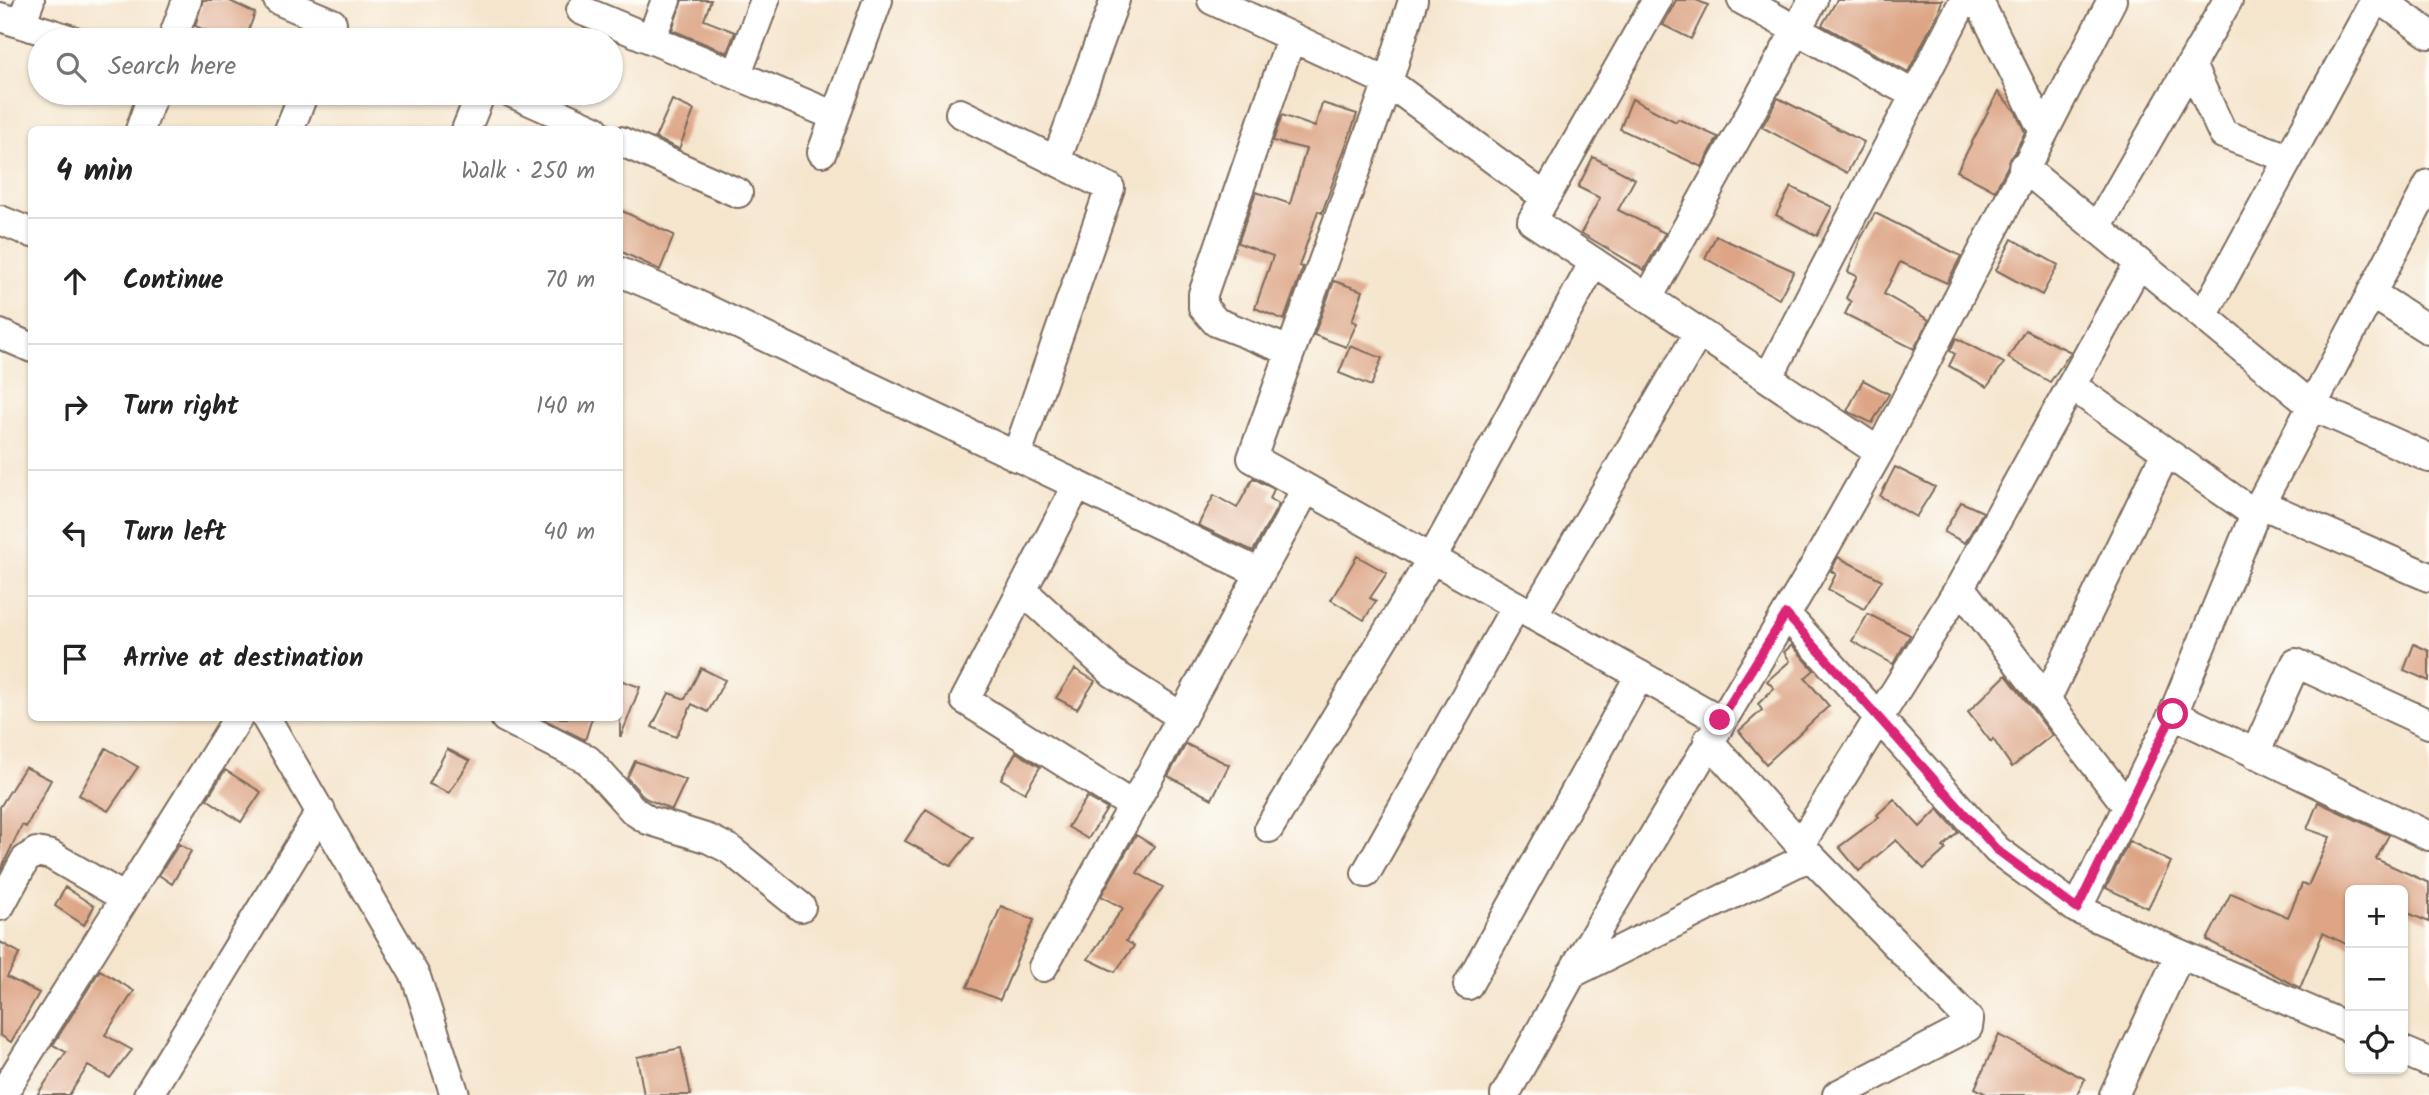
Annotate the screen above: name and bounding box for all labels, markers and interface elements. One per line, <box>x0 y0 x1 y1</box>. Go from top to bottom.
search box <box>28 28 623 105</box>
text: Search here <box>108 46 236 88</box>
icon: search <box>52 48 90 86</box>
text: 4 min <box>56 148 133 196</box>
text: Walk · 250 m <box>461 154 595 190</box>
text: Continue <box>123 260 224 302</box>
icon: ahead <box>56 262 94 300</box>
text: 70 m <box>545 263 595 299</box>
text: Turn right <box>123 386 239 428</box>
icon: right <box>56 388 94 426</box>
text: 140 m <box>536 389 595 425</box>
text: Turn left <box>123 512 226 554</box>
icon: left <box>56 514 94 552</box>
text: 40 m <box>543 515 595 551</box>
text: Arrive at destination <box>123 638 363 680</box>
icon: arrive <box>56 640 94 678</box>
route start <box>2157 698 2188 729</box>
route end <box>1704 704 1735 735</box>
map controls <box>2345 885 2408 1074</box>
button: + <box>2345 885 2408 948</box>
button: − <box>2345 948 2408 1011</box>
button: locate <box>2345 1011 2408 1074</box>

